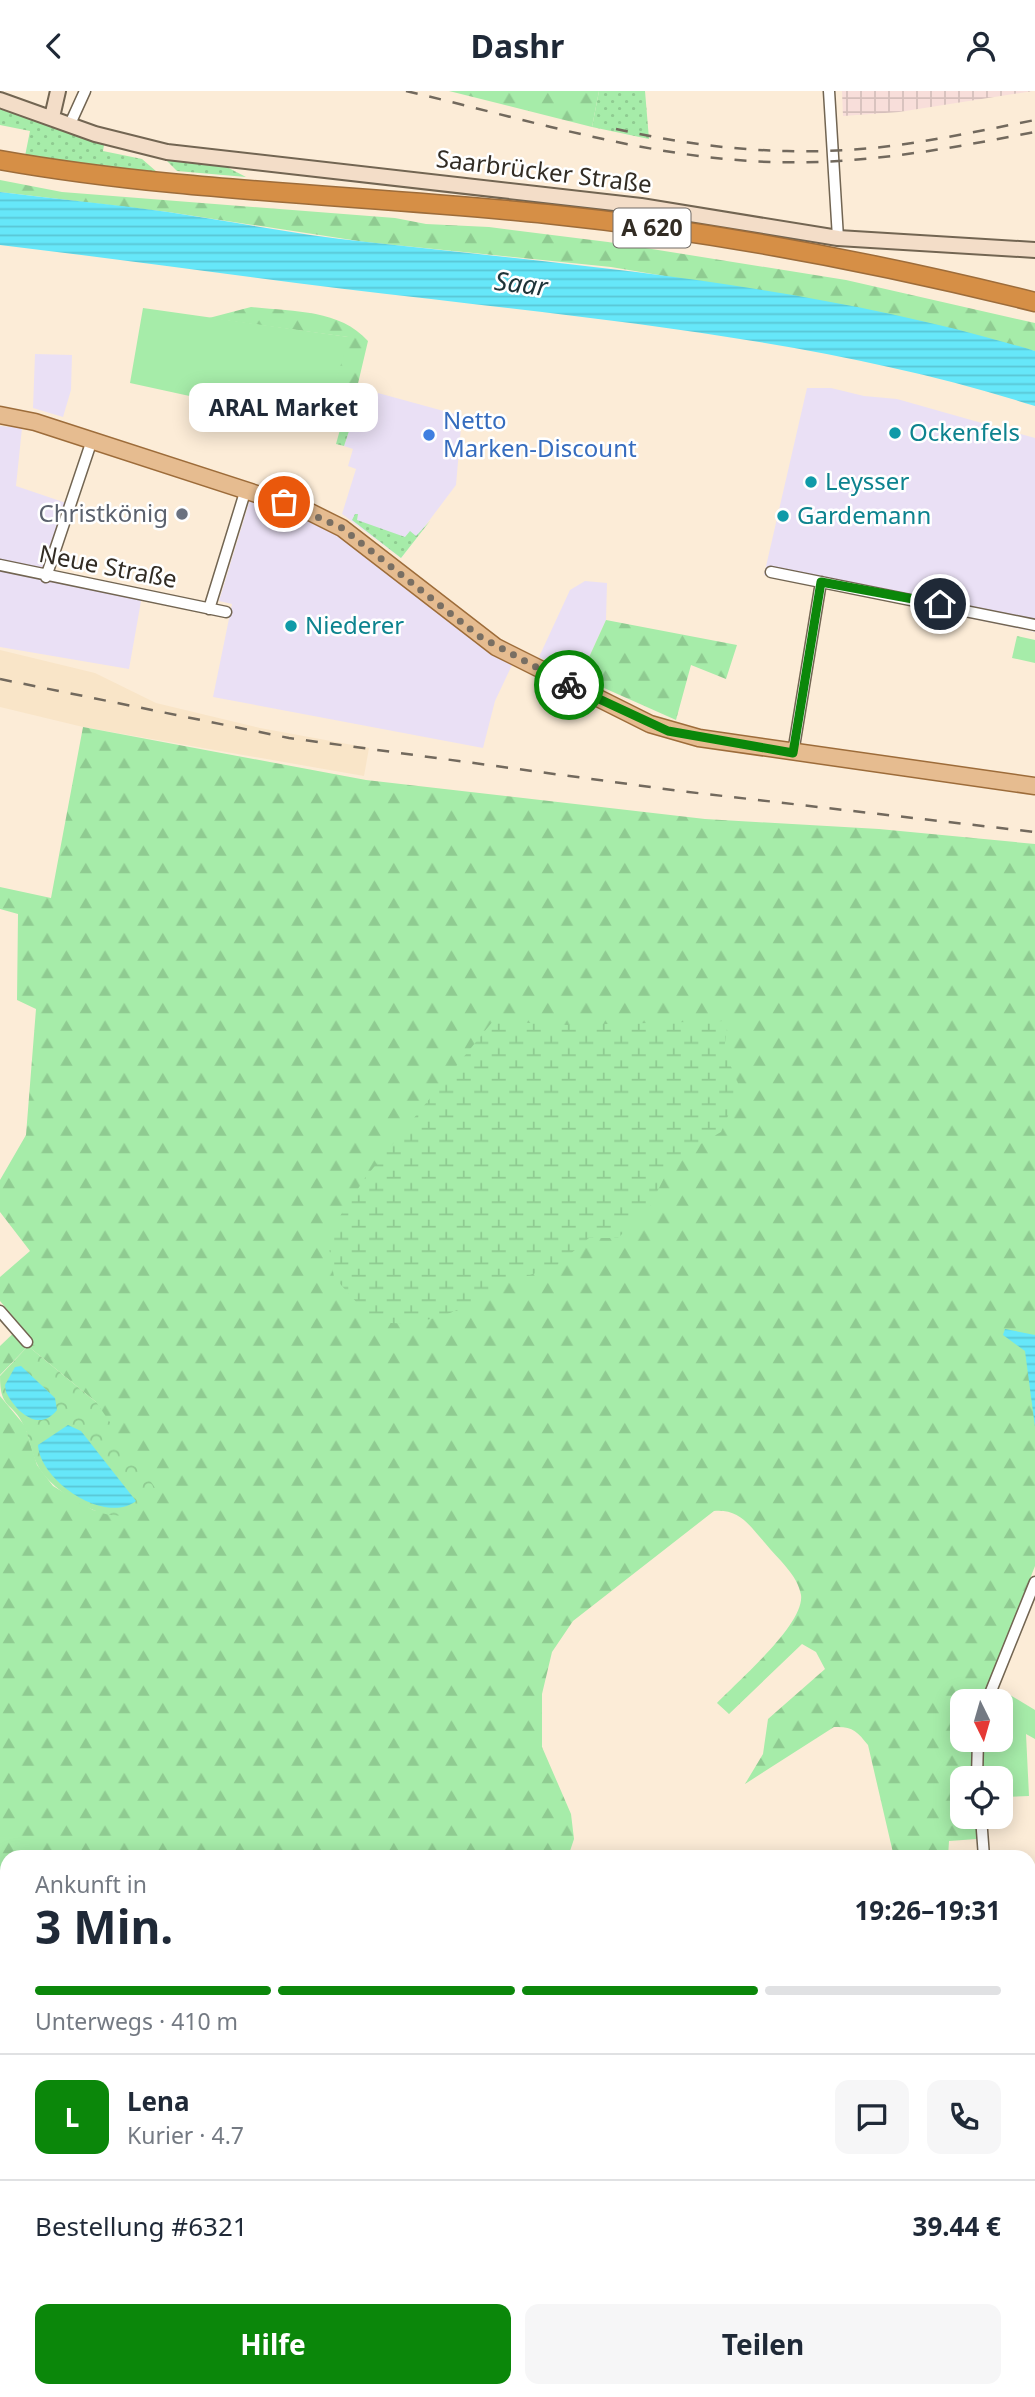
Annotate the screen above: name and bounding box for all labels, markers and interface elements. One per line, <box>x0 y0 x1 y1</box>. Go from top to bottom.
text: Dashr <box>471 24 564 67</box>
icon: back <box>35 27 73 65</box>
icon: person <box>962 27 1000 65</box>
street label: Saarbrücker Straße <box>434 141 654 200</box>
road number: A 620 <box>614 209 690 247</box>
water label: Saar <box>493 262 551 304</box>
callout: ARAL Market <box>190 383 378 432</box>
text: ARAL Market <box>209 391 358 423</box>
place label: Netto Marken-Discount <box>443 403 637 464</box>
place label: Ockenfels <box>909 415 1020 448</box>
marker: Ockenfels <box>887 425 903 441</box>
marker: Netto Marken-Discount <box>421 427 437 443</box>
place label: Leysser <box>825 464 909 497</box>
pin <box>254 472 314 532</box>
marker: Leysser <box>803 474 819 490</box>
icon: bag <box>265 483 303 521</box>
place label: Christkönig <box>39 496 168 529</box>
place label: Gardemann <box>797 498 931 531</box>
marker: Christkönig <box>174 506 190 522</box>
marker: Gardemann <box>775 508 791 524</box>
street label: Neue Straße <box>37 536 180 595</box>
pin <box>910 574 970 634</box>
icon: home <box>921 585 959 623</box>
place label: Niederer <box>305 608 404 641</box>
marker: Niederer <box>283 618 299 634</box>
courier <box>534 650 604 720</box>
icon: bike <box>550 666 588 704</box>
north arrow <box>950 1689 1013 1752</box>
map controls <box>950 1689 1013 1829</box>
button: locate <box>950 1766 1013 1829</box>
text: Ankunft in <box>35 1868 147 1900</box>
text: 19:26–19:31 <box>854 1892 1001 1928</box>
text: 3 Min. <box>35 1895 173 1957</box>
text: Unterwegs · 410 m <box>35 2005 238 2037</box>
button: chat <box>835 2080 909 2154</box>
button: phone <box>927 2080 1001 2154</box>
text: Lena <box>127 2083 190 2119</box>
text: L <box>65 2099 79 2135</box>
text: Kurier · 4.7 <box>127 2119 244 2151</box>
text: Bestellung #6321 <box>35 2208 248 2244</box>
text: 39.44 € <box>913 2208 1001 2244</box>
button: Hilfe <box>35 2304 511 2384</box>
button: Teilen <box>525 2304 1001 2384</box>

